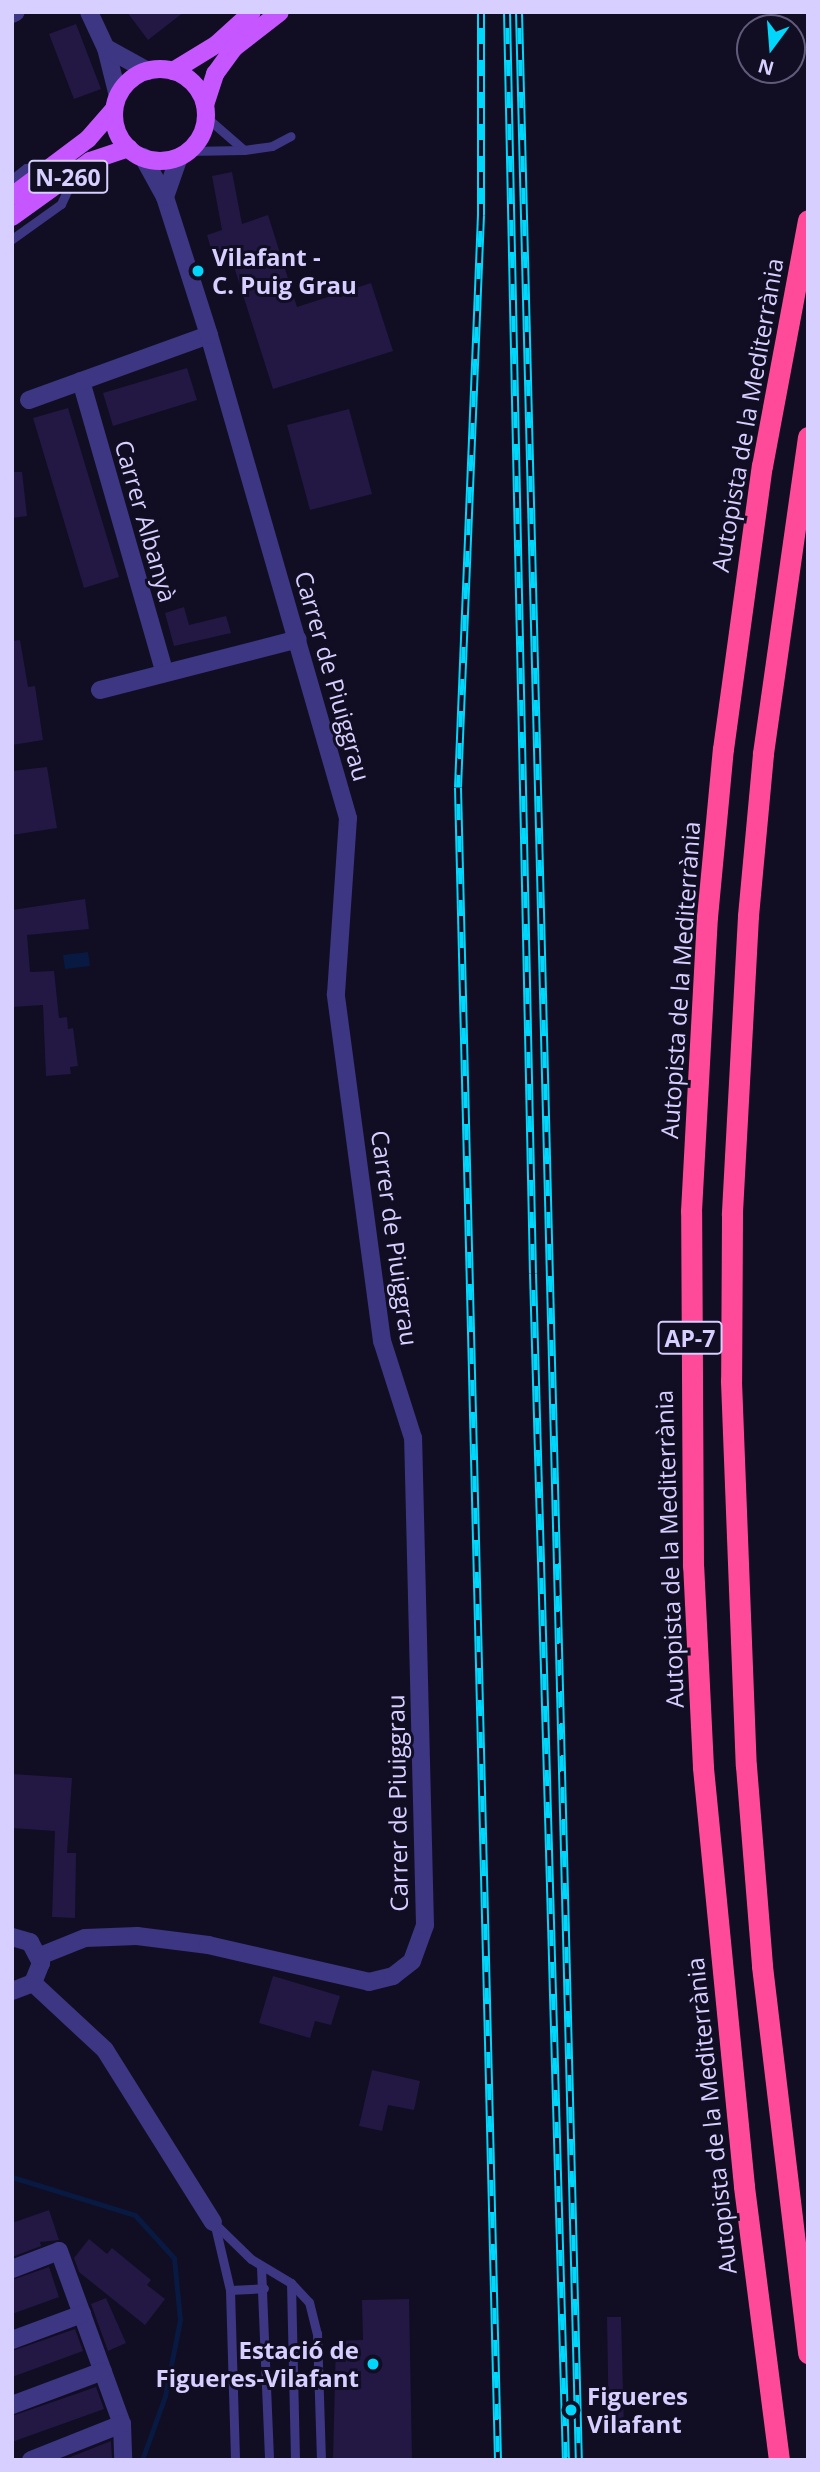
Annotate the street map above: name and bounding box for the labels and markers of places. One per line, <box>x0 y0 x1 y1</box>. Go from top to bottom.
place label: Vilafant - C. Puig Grau <box>212 243 357 299</box>
marker: Vilafant - C. Puig Grau <box>190 263 206 279</box>
place label: Estació de Figueres-Vilafant <box>156 2336 359 2392</box>
marker: Estació de Figueres-Vilafant <box>365 2356 381 2372</box>
place label: Figueres Vilafant <box>587 2382 688 2438</box>
marker: Figueres Vilafant <box>561 2400 581 2420</box>

